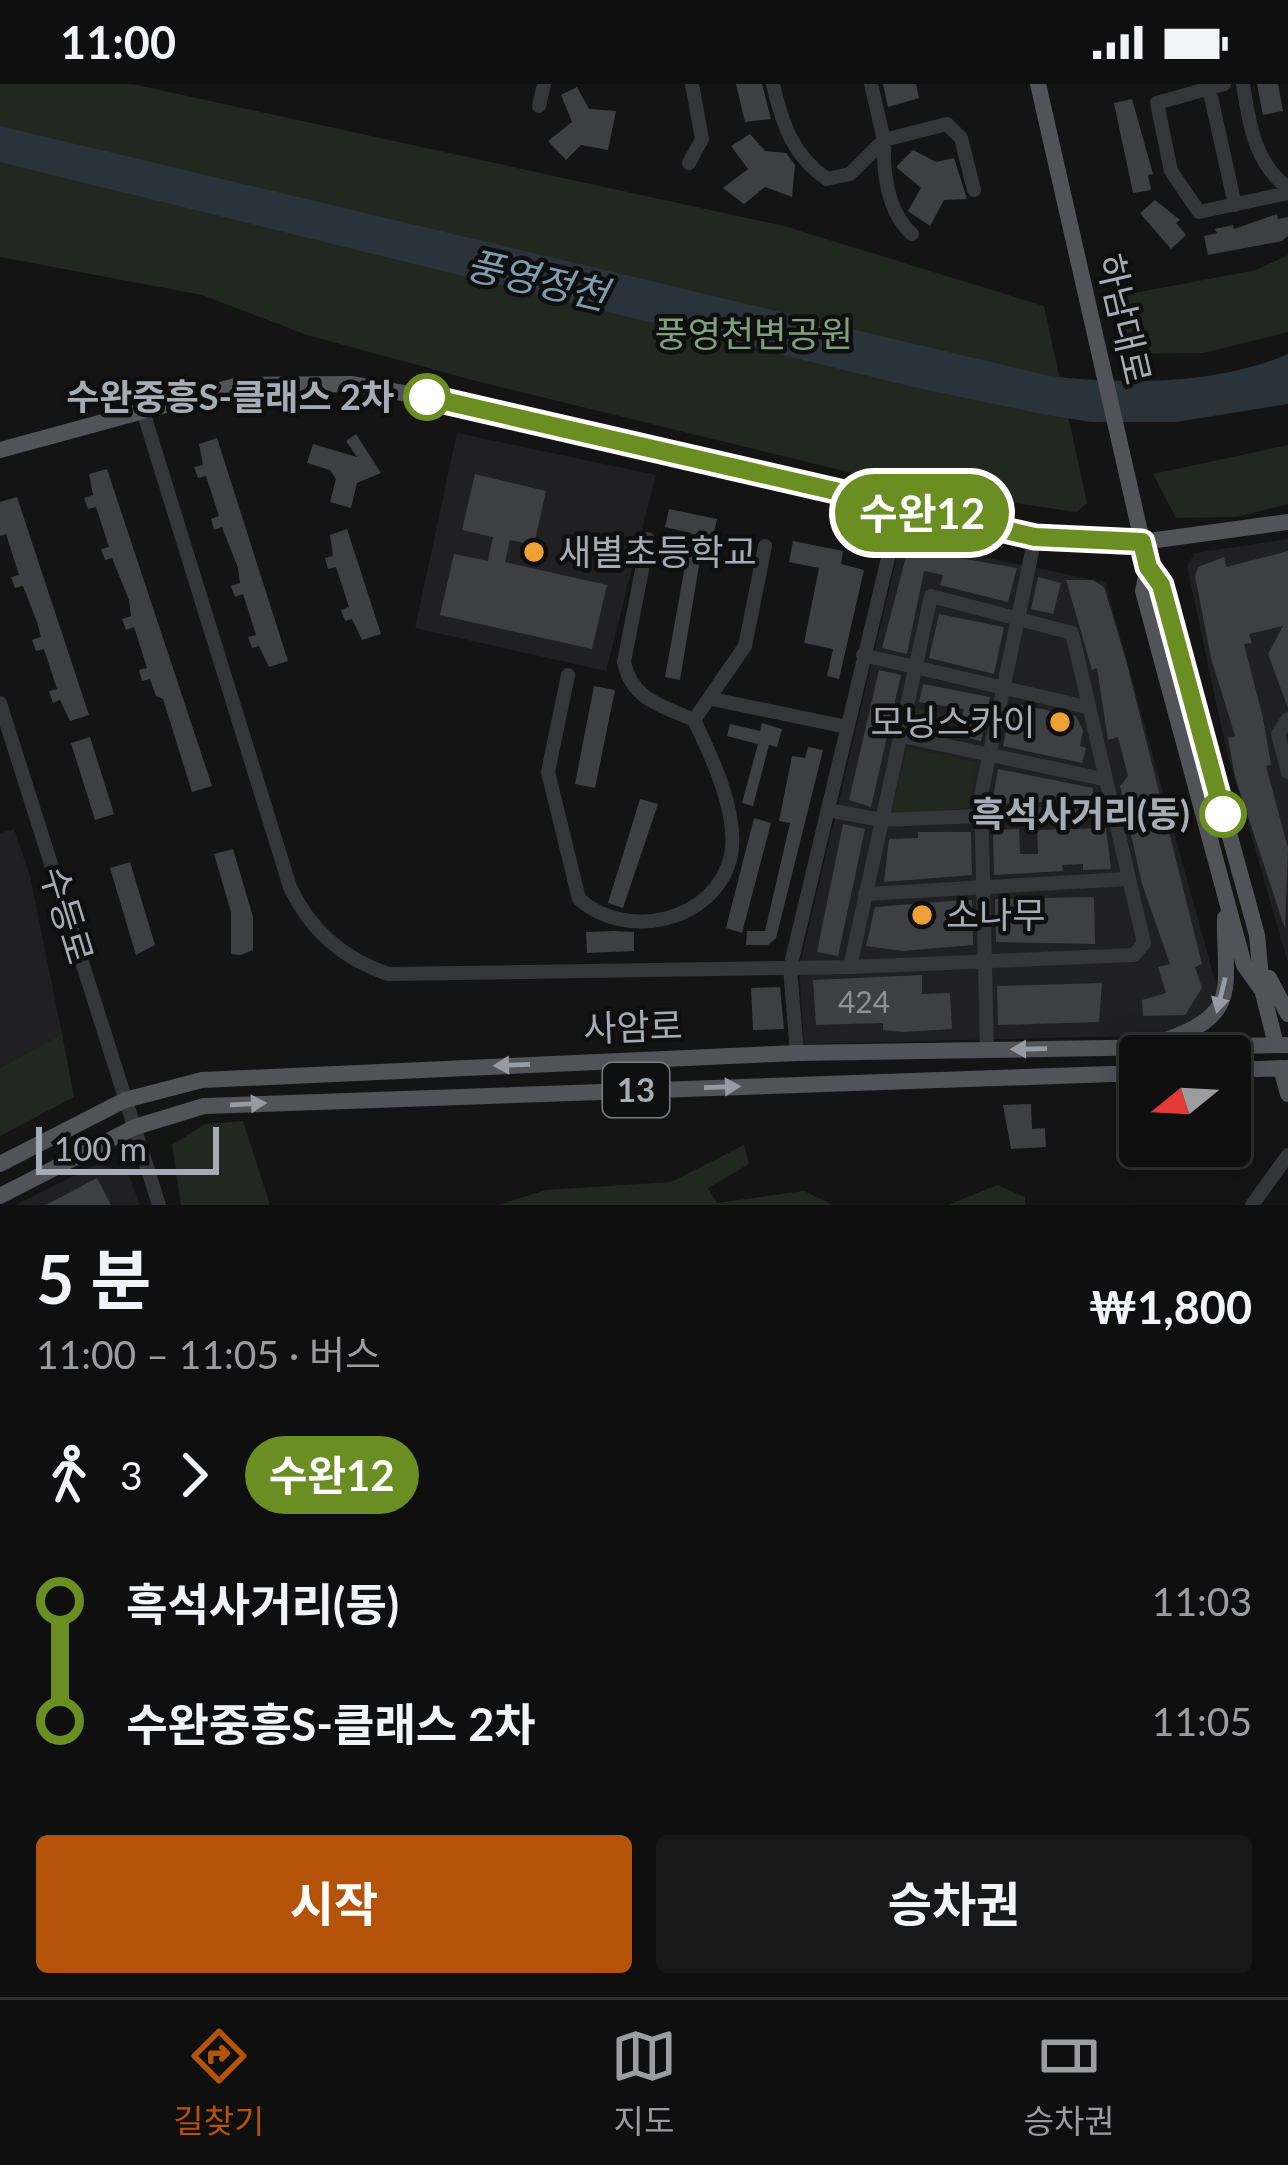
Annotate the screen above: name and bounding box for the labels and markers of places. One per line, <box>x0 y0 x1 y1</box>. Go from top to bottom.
place label: 수완중흥S-클래스 2차 <box>66 374 394 418</box>
marker: 수완중흥S-클래스 2차 <box>405 375 449 419</box>
place label: 새별초등학교 <box>558 529 757 573</box>
marker: 새별초등학교 <box>521 539 547 565</box>
place label: 모닝스카이 <box>870 699 1036 743</box>
marker: 모닝스카이 <box>1047 709 1073 735</box>
place label: 흑석사거리(동) <box>972 791 1190 835</box>
marker: 흑석사거리(동) <box>1201 792 1245 836</box>
place label: 소나무 <box>946 892 1045 936</box>
marker: 소나무 <box>909 902 935 928</box>

